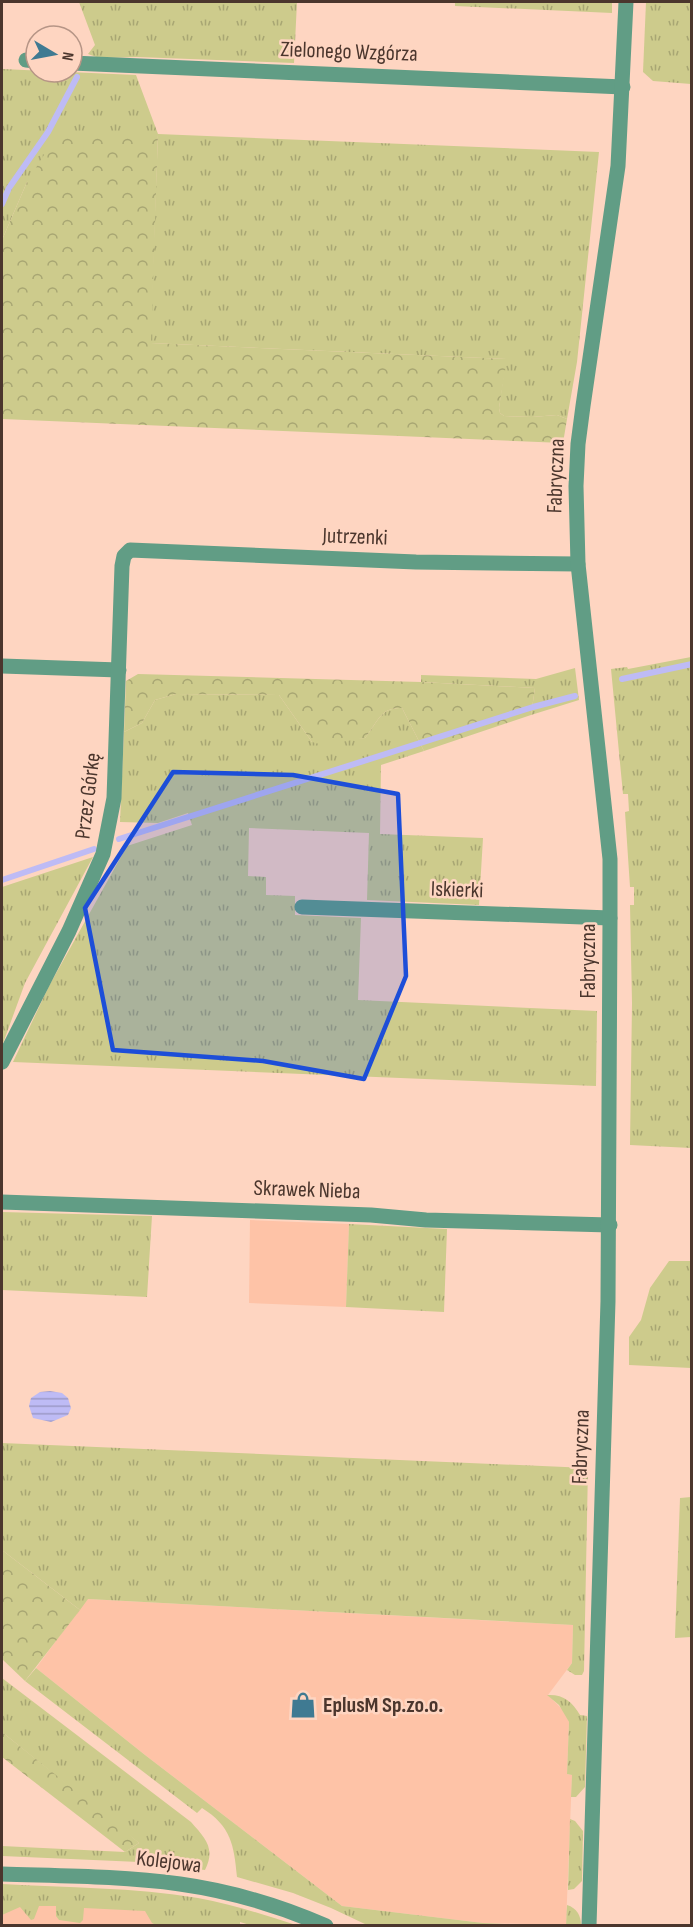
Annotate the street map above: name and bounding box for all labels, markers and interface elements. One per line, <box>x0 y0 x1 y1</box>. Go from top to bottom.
north arrow <box>24 24 84 84</box>
street label: Zielonego Wzgórza <box>280 36 418 68</box>
text: N <box>57 50 77 62</box>
street label: Fabryczna <box>541 438 571 514</box>
street label: Jutrzenki <box>321 522 388 552</box>
street label: Przez Górkę <box>69 751 107 841</box>
street label: Iskierki <box>430 876 484 904</box>
street label: Fabryczna <box>575 924 602 998</box>
street label: Skrawek Nieba <box>253 1175 361 1205</box>
street label: Fabryczna <box>566 1409 596 1485</box>
shop icon: EplusM Sp.zo.o. <box>288 1690 318 1720</box>
place label: EplusM Sp.zo.o. <box>323 1692 443 1719</box>
street label: Kolejowa <box>135 1845 203 1879</box>

